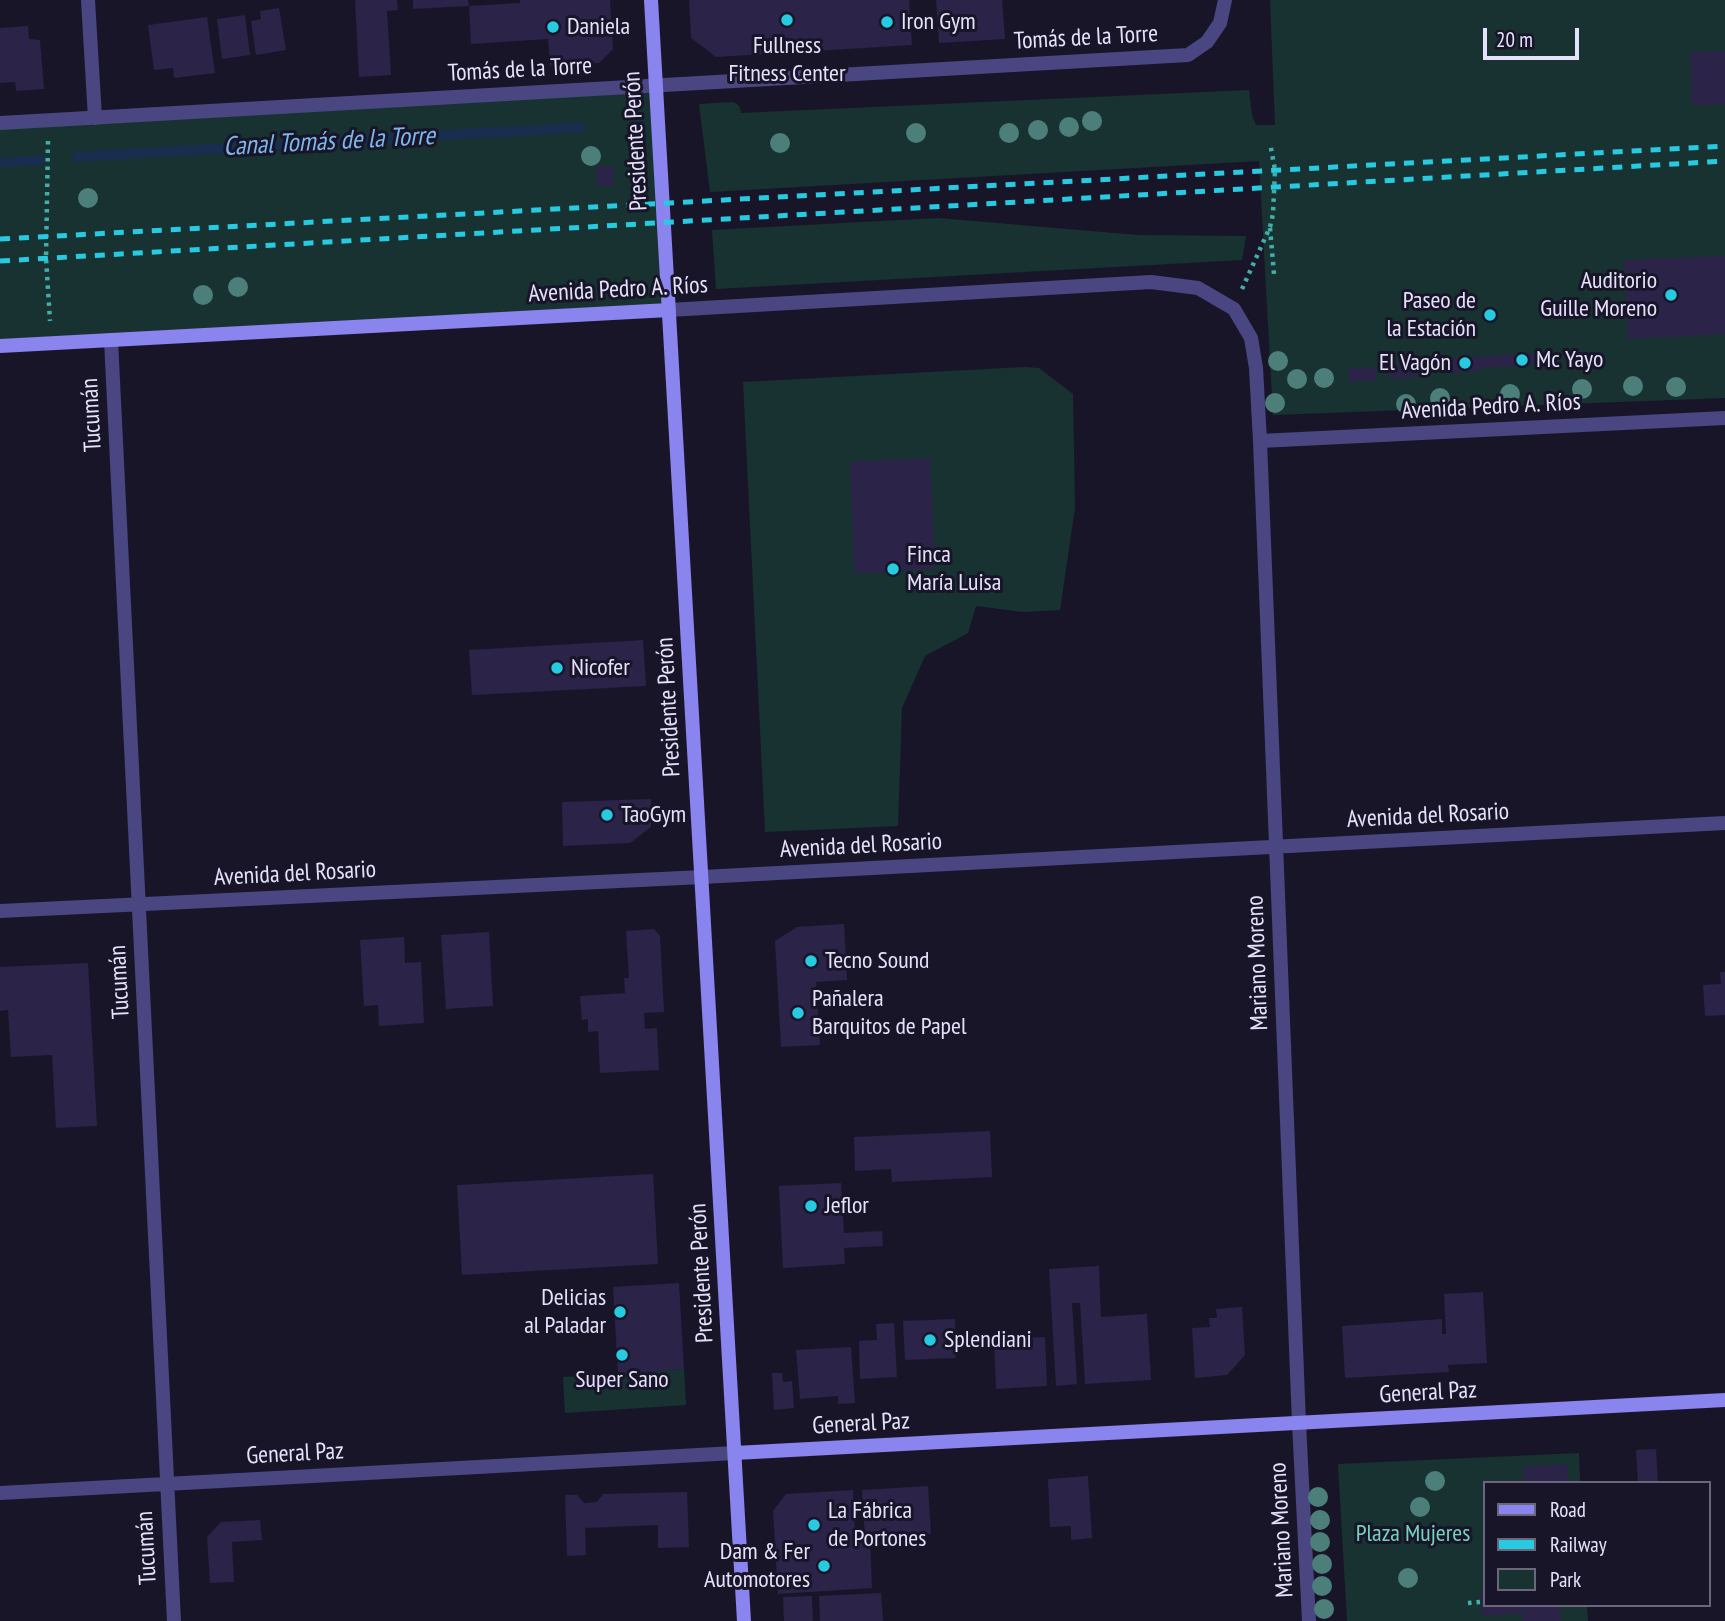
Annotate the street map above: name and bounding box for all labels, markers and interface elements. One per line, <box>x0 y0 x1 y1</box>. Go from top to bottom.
place label: Iron Gym <box>901 8 976 36</box>
marker: Fullness Fitness Center <box>779 12 795 28</box>
place label: Daniela <box>567 13 630 41</box>
marker: Iron Gym <box>879 14 895 30</box>
scale bar <box>1487 14 1583 58</box>
marker: Daniela <box>545 19 561 35</box>
street label: Tomás de la Torre <box>1013 20 1159 56</box>
text: 20 m <box>1496 26 1533 53</box>
place label: Fullness Fitness Center <box>728 32 846 88</box>
street label: Tomás de la Torre <box>447 52 593 88</box>
street label: Presidente Perón <box>618 70 654 212</box>
water label: Canal Tomás de la Torre <box>222 121 436 163</box>
place label: Auditorio Guille Moreno <box>1540 267 1657 323</box>
street label: Avenida Pedro A. Ríos <box>528 271 708 309</box>
place label: Paseo de la Estación <box>1386 287 1476 343</box>
marker: Auditorio Guille Moreno <box>1663 287 1679 303</box>
marker: Paseo de la Estación <box>1482 307 1498 323</box>
place label: Mc Yayo <box>1536 346 1603 374</box>
place label: El Vagón <box>1379 349 1451 377</box>
marker: Mc Yayo <box>1514 352 1530 368</box>
marker: El Vagón <box>1457 355 1473 371</box>
street label: Tucumán <box>76 377 108 453</box>
street label: Avenida Pedro A. Ríos <box>1401 388 1581 426</box>
place label: Finca María Luisa <box>907 541 1001 597</box>
marker: Finca María Luisa <box>885 561 901 577</box>
street label: Presidente Perón <box>651 636 687 778</box>
place label: Nicofer <box>571 654 630 682</box>
marker: Nicofer <box>549 660 565 676</box>
street label: Avenida del Rosario <box>1346 797 1510 835</box>
place label: TaoGym <box>621 801 686 829</box>
marker: TaoGym <box>599 807 615 823</box>
street label: Avenida del Rosario <box>779 827 943 865</box>
street label: Avenida del Rosario <box>213 855 377 893</box>
street label: Mariano Moreno <box>1241 895 1275 1031</box>
street label: Tucumán <box>104 944 136 1020</box>
place label: Tecno Sound <box>825 947 929 975</box>
marker: Tecno Sound <box>803 953 819 969</box>
place label: Pañalera Barquitos de Papel <box>812 985 967 1041</box>
marker: Pañalera Barquitos de Papel <box>790 1005 806 1021</box>
place label: Jeflor <box>825 1192 869 1220</box>
marker: Jeflor <box>803 1198 819 1214</box>
street label: Presidente Perón <box>684 1202 720 1344</box>
place label: Delicias al Paladar <box>524 1284 606 1340</box>
marker: Delicias al Paladar <box>612 1304 628 1320</box>
place label: Splendiani <box>944 1326 1032 1354</box>
marker: Splendiani <box>922 1332 938 1348</box>
marker: Super Sano <box>614 1347 630 1363</box>
place label: Super Sano <box>575 1366 669 1394</box>
street label: General Paz <box>1379 1376 1477 1410</box>
street label: General Paz <box>812 1407 910 1441</box>
street label: General Paz <box>246 1437 344 1471</box>
street label: Mariano Moreno <box>1264 1462 1300 1598</box>
legend <box>1484 1481 1711 1607</box>
text: Road <box>1550 1496 1586 1523</box>
place label: La Fábrica de Portones <box>828 1497 926 1553</box>
street label: Tucumán <box>131 1510 163 1586</box>
marker: La Fábrica de Portones <box>806 1517 822 1533</box>
park label: Plaza Mujeres <box>1356 1520 1470 1548</box>
text: Railway <box>1550 1531 1607 1558</box>
place label: Dam & Fer Automotores <box>704 1538 810 1594</box>
marker: Dam & Fer Automotores <box>816 1558 832 1574</box>
text: Park <box>1550 1566 1581 1593</box>

